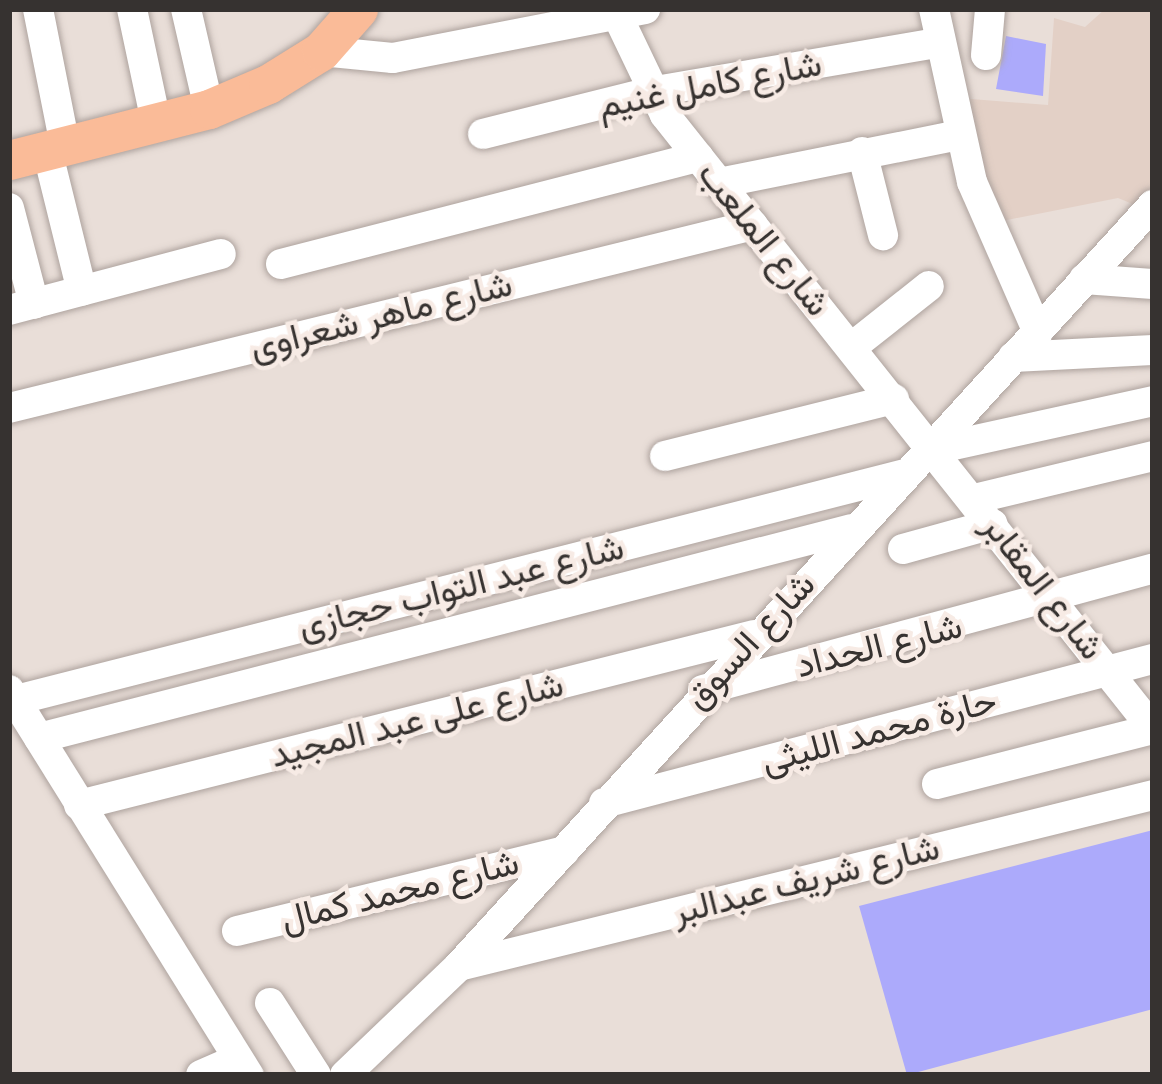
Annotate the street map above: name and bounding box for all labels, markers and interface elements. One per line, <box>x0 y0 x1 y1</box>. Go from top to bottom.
street label: شارع كامل غنيم <box>595 42 825 128</box>
street label: شارع الملعب <box>689 153 839 325</box>
street label: شارع ماهر شعراوى <box>245 263 517 369</box>
street label: شارع المقابر <box>973 506 1113 668</box>
street label: شارع عبد التواب حجازى <box>294 526 628 648</box>
street label: شارع السوق <box>676 563 824 719</box>
street label: شارع الحداد <box>791 605 967 687</box>
street label: شارع على عبد المجيد <box>266 663 568 777</box>
street label: حارة محمد الليثى <box>757 679 1001 783</box>
street label: شارع شريف عبدالبر <box>668 826 944 934</box>
street label: شارع محمد كمال <box>277 841 523 941</box>

